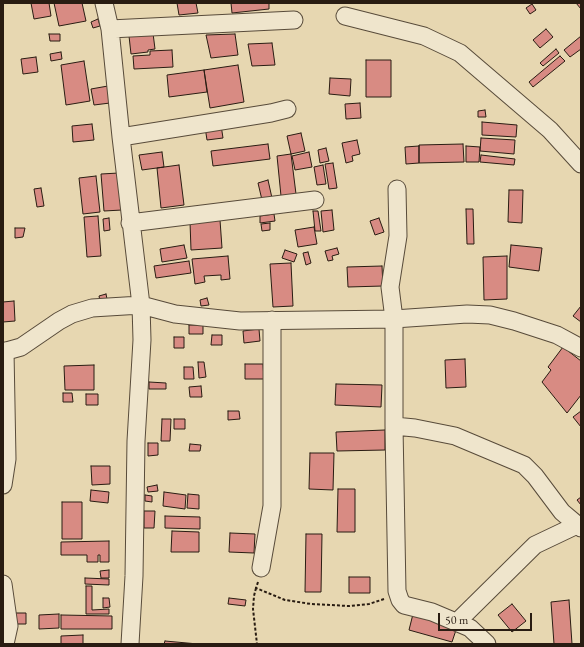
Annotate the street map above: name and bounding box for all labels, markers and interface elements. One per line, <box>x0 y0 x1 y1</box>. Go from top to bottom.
scale bar <box>440 605 534 631</box>
text: 50 m <box>445 612 468 628</box>

